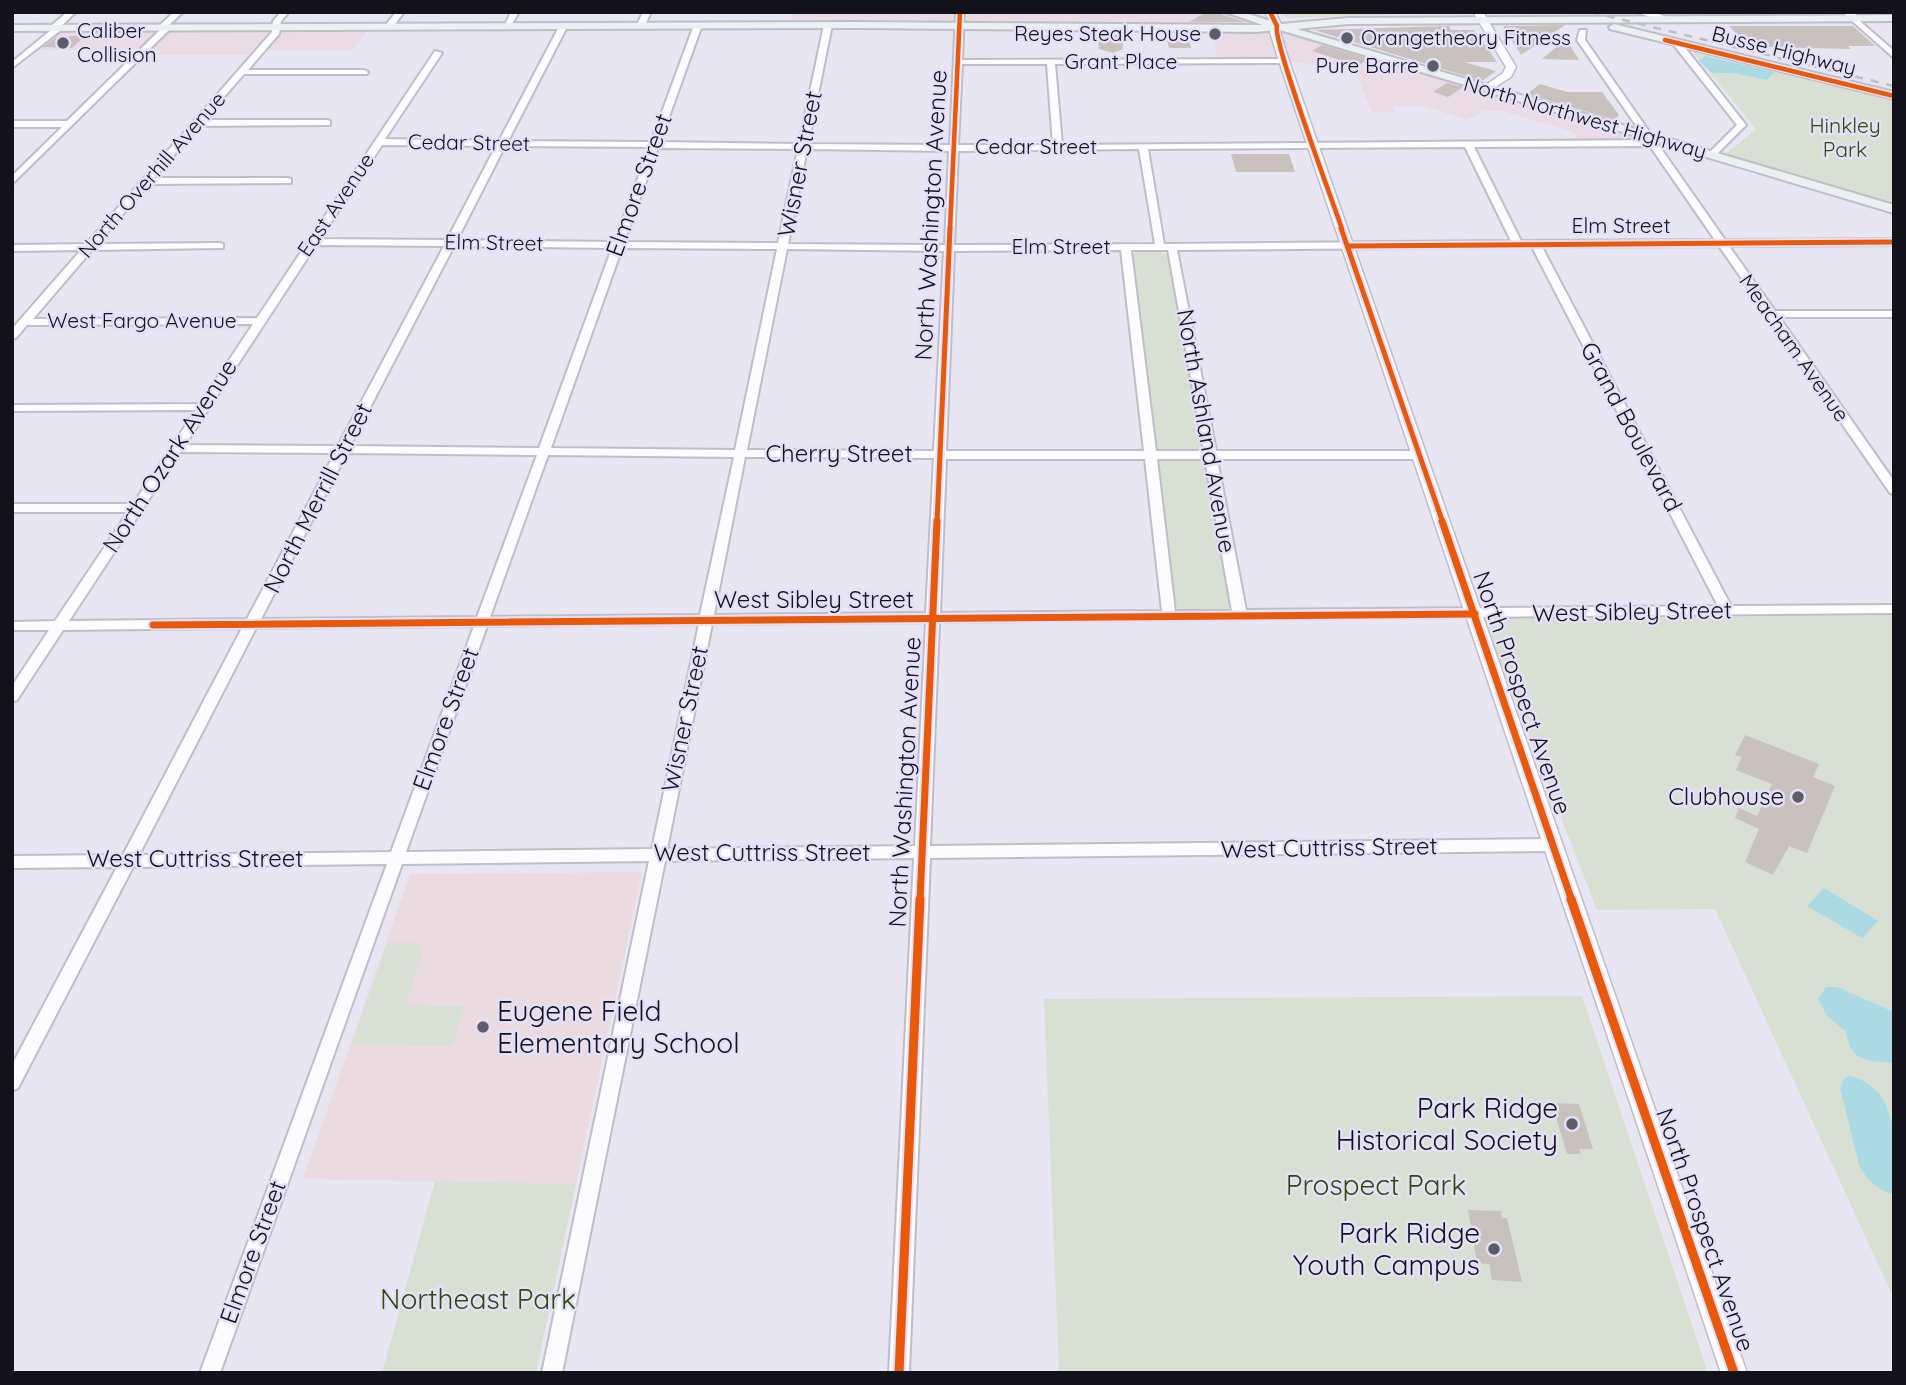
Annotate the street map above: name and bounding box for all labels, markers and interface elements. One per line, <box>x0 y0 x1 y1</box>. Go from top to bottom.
place label: Caliber Collision <box>77 17 157 67</box>
place label: Reyes Steak House <box>1014 20 1201 46</box>
street label: Busse Highway <box>1709 20 1859 81</box>
place label: Orangetheory Fitness <box>1361 24 1571 50</box>
marker: Reyes Steak House <box>1207 26 1223 42</box>
marker: Orangetheory Fitness <box>1339 30 1355 46</box>
marker: Caliber Collision <box>55 35 71 51</box>
street label: Grant Place <box>1065 48 1177 74</box>
place label: Pure Barre <box>1315 52 1419 78</box>
marker: Pure Barre <box>1425 58 1441 74</box>
street label: North Washington Avenue <box>907 69 953 361</box>
street label: North Northwest Highway <box>1461 70 1710 164</box>
street label: North Overhill Avenue <box>72 86 230 263</box>
street label: Wisner Street <box>770 88 828 240</box>
street label: Elmore Street <box>598 109 678 260</box>
park label: Hinkley Park <box>1809 112 1881 162</box>
street label: Cedar Street <box>408 128 530 156</box>
street label: Cedar Street <box>975 133 1097 159</box>
street label: East Avenue <box>291 148 379 261</box>
street label: Elm Street <box>1571 212 1671 238</box>
street label: Elm Street <box>444 228 544 256</box>
street label: Elm Street <box>1011 233 1111 259</box>
street label: Meacham Avenue <box>1734 269 1855 426</box>
street label: West Fargo Avenue <box>47 307 237 333</box>
street label: North Ashland Avenue <box>1171 307 1243 555</box>
street label: Grand Boulevard <box>1574 336 1689 517</box>
street label: North Ozark Avenue <box>95 353 243 558</box>
street label: North Merrill Street <box>256 397 378 598</box>
street label: Cherry Street <box>765 438 913 468</box>
street label: North Prospect Avenue <box>1467 567 1579 818</box>
street label: West Sibley Street <box>714 584 914 614</box>
street label: West Sibley Street <box>1532 594 1732 628</box>
street label: North Washington Avenue <box>881 636 927 928</box>
street label: Elmore Street <box>405 643 485 794</box>
street label: Wisner Street <box>654 643 714 794</box>
place label: Clubhouse <box>1668 781 1784 811</box>
marker: Clubhouse <box>1790 789 1806 805</box>
street label: West Cuttriss Street <box>1220 830 1438 864</box>
street label: West Cuttriss Street <box>654 837 870 867</box>
street label: West Cuttriss Street <box>87 843 303 873</box>
place label: Eugene Field Elementary School <box>497 993 740 1060</box>
marker: Eugene Field Elementary School <box>475 1019 491 1035</box>
place label: Park Ridge Historical Society <box>1336 1090 1558 1157</box>
street label: North Prospect Avenue <box>1650 1104 1762 1355</box>
marker: Park Ridge Historical Society <box>1564 1116 1580 1132</box>
park label: Prospect Park <box>1286 1167 1466 1202</box>
street label: Elmore Street <box>212 1176 292 1327</box>
place label: Park Ridge Youth Campus <box>1293 1215 1480 1282</box>
marker: Park Ridge Youth Campus <box>1486 1241 1502 1257</box>
park label: Northeast Park <box>380 1281 576 1316</box>

